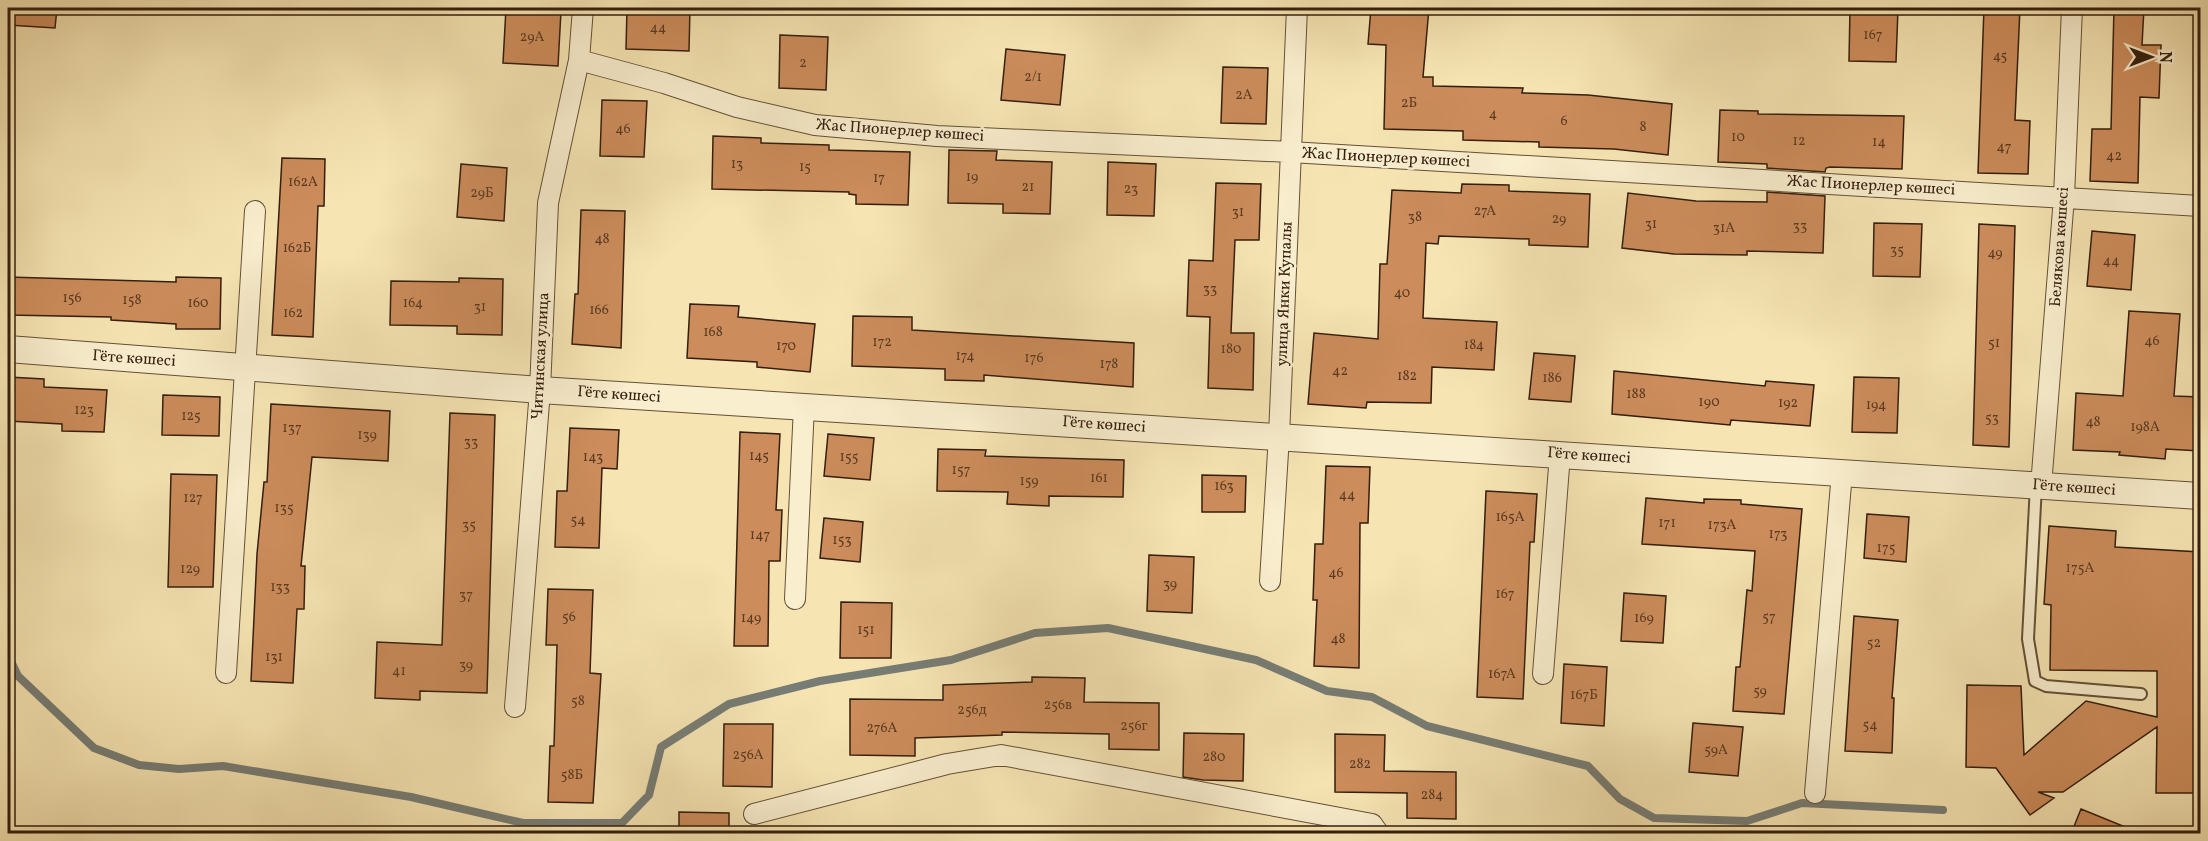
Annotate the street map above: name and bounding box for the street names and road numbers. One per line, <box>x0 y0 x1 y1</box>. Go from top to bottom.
street label: Жас Пионерлер көшесі <box>815 114 985 148</box>
street label: Жас Пионерлер көшесі <box>1301 143 1471 173</box>
street label: Жас Пионерлер көшесі <box>1786 171 1956 201</box>
street label: Белякова көшесі <box>2045 186 2075 308</box>
street label: улица Янки Купалы <box>1271 221 1299 367</box>
street label: Читинская улица <box>527 292 555 420</box>
street label: Гёте көшесі <box>91 345 177 373</box>
street label: Гёте көшесі <box>576 381 662 409</box>
street label: Гёте көшесі <box>1061 411 1147 439</box>
street label: Гёте көшесі <box>1546 442 1632 470</box>
street label: Гёте көшесі <box>2031 474 2117 502</box>

